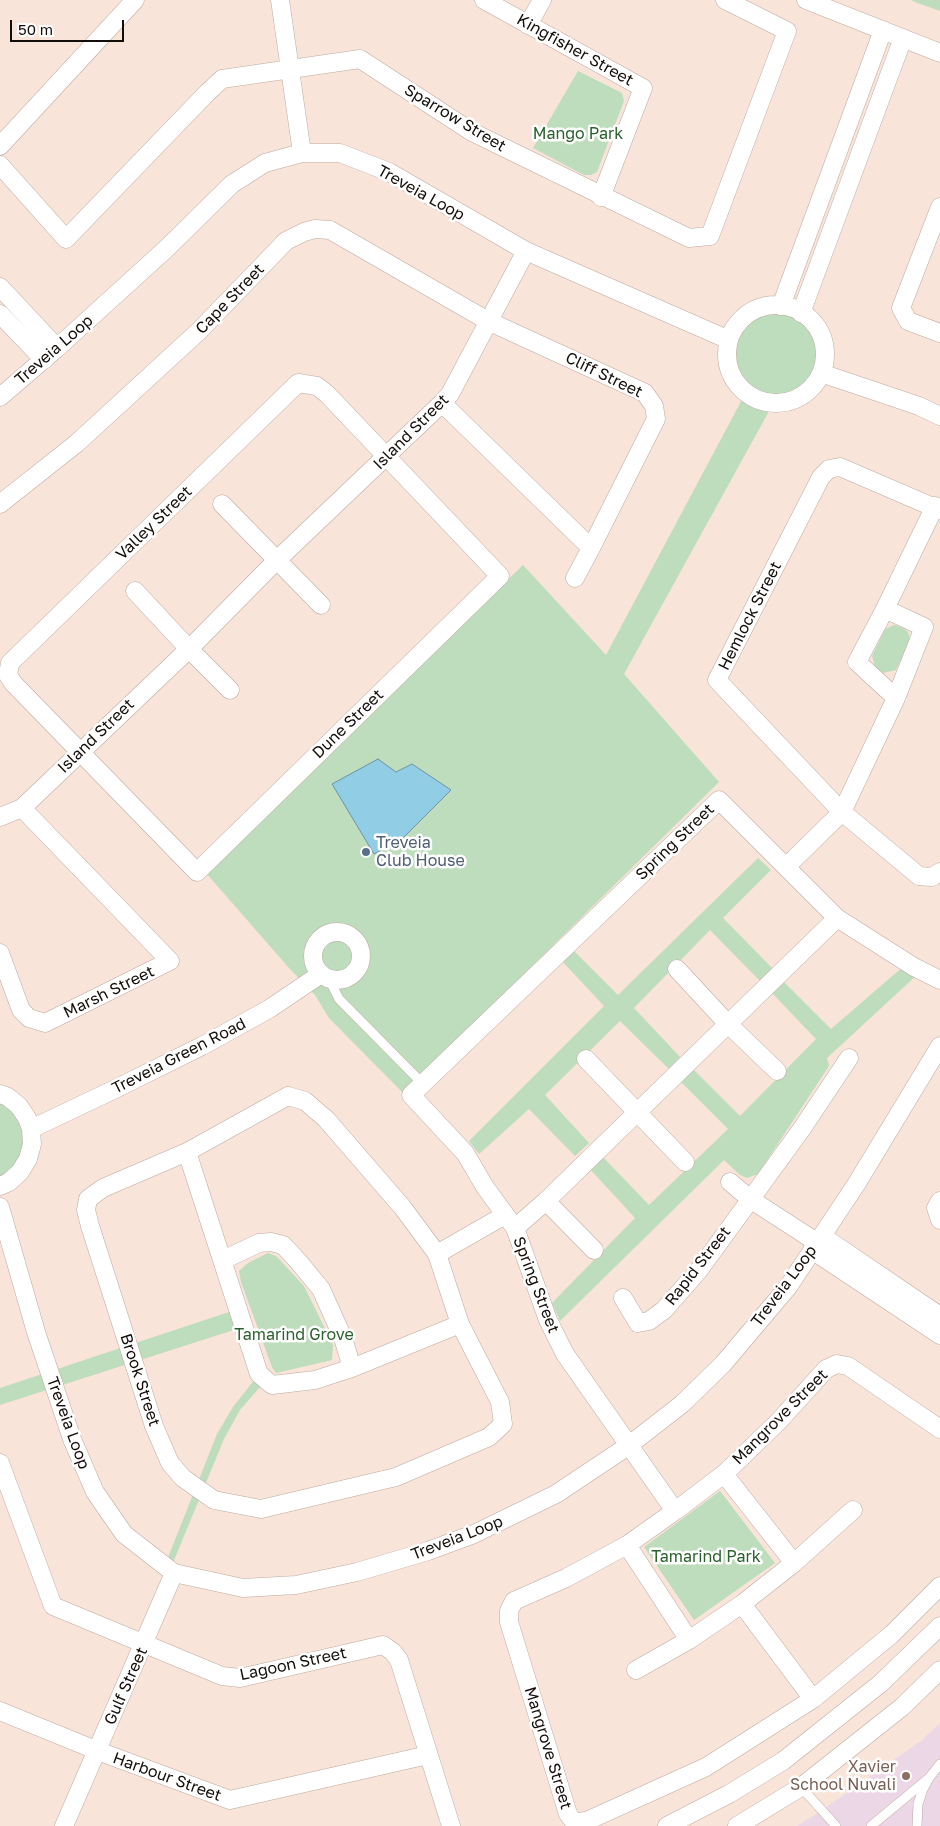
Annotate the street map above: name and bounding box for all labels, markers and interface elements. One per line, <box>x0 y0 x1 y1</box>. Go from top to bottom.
scale bar <box>12 10 126 42</box>
street label: Kingfisher Street <box>513 10 637 90</box>
text: 50 m <box>18 20 53 38</box>
street label: Sparrow Street <box>401 80 509 156</box>
park label: Mango Park <box>533 124 623 144</box>
street label: Treveia Loop <box>374 161 468 225</box>
street label: Cape Street <box>192 260 268 338</box>
street label: Treveia Loop <box>11 311 97 389</box>
street label: Cliff Street <box>562 348 646 402</box>
street label: Island Street <box>369 390 453 474</box>
street label: Valley Street <box>112 482 196 564</box>
street label: Hemlock Street <box>714 559 786 673</box>
street label: Dune Street <box>308 685 388 763</box>
street label: Island Street <box>54 695 138 777</box>
street label: Spring Street <box>632 800 718 884</box>
place label: Treveia Club House <box>376 833 465 871</box>
marker: Treveia Club House <box>360 846 372 858</box>
street label: Marsh Street <box>60 962 158 1022</box>
street label: Treveia Green Road <box>109 1014 249 1098</box>
street label: Rapid Street <box>661 1223 735 1309</box>
street label: Spring Street <box>509 1234 563 1336</box>
street label: Treveia Loop <box>747 1242 821 1330</box>
park label: Tamarind Grove <box>234 1325 354 1345</box>
street label: Brook Street <box>116 1331 164 1429</box>
street label: Mangrove Street <box>728 1365 832 1469</box>
street label: Treveia Loop <box>42 1374 94 1472</box>
street label: Treveia Loop <box>408 1512 506 1564</box>
park label: Tamarind Park <box>651 1547 761 1567</box>
street label: Lagoon Street <box>238 1643 348 1685</box>
street label: Gulf Street <box>100 1644 152 1728</box>
street label: Mangrove Street <box>520 1684 576 1812</box>
street label: Harbour Street <box>110 1748 224 1806</box>
place label: Xavier School Nuvali <box>790 1757 896 1795</box>
marker: Xavier School Nuvali <box>900 1770 912 1782</box>

